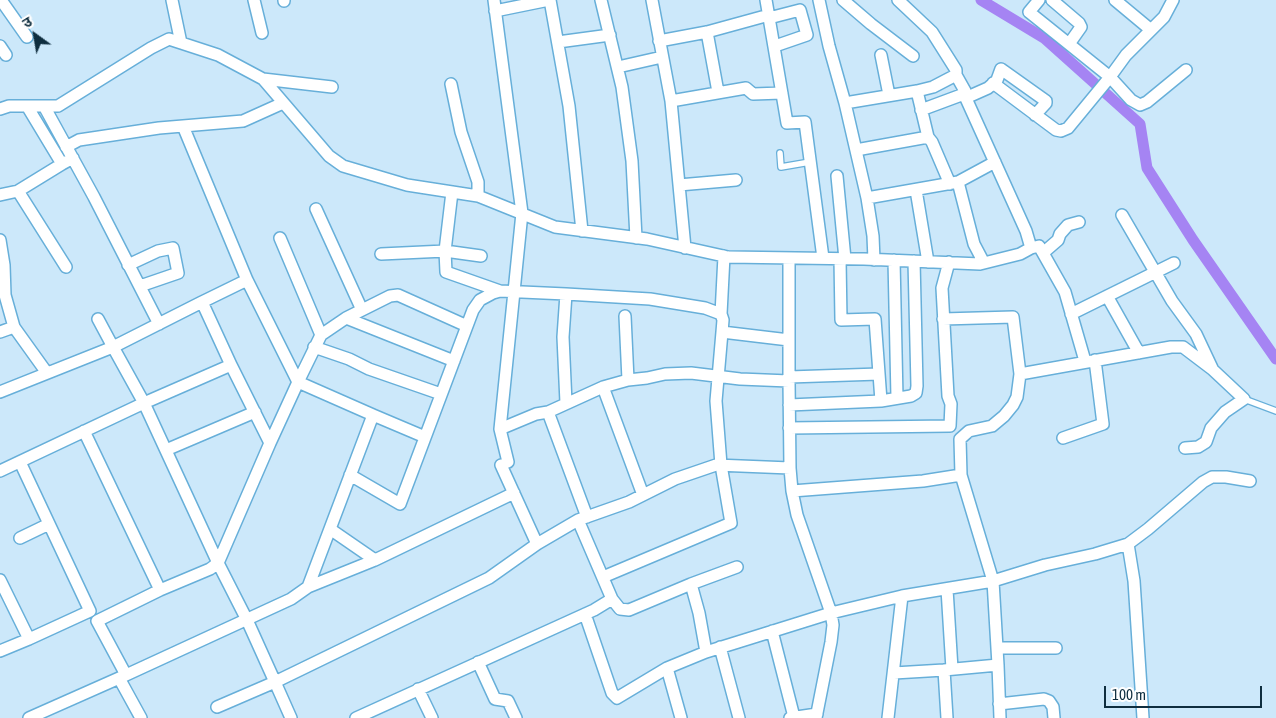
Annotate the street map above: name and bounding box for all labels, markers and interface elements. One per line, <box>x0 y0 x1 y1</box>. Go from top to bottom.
north arrow <box>10 10 60 60</box>
text: उ <box>19 13 35 31</box>
scale bar <box>1106 676 1264 708</box>
text: 100 m <box>1112 686 1146 703</box>

